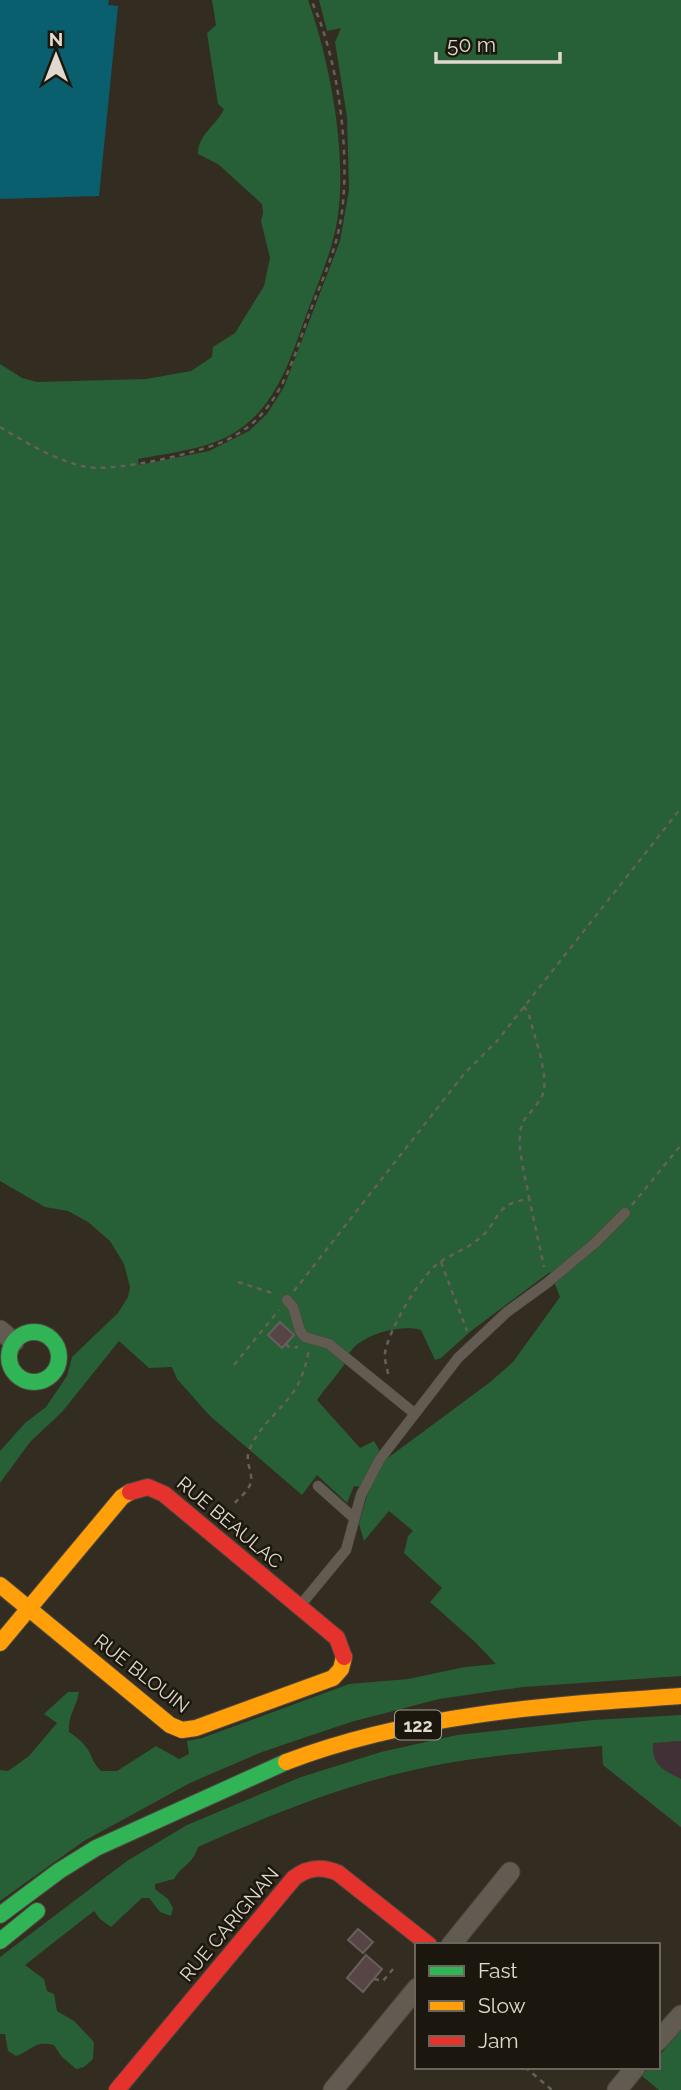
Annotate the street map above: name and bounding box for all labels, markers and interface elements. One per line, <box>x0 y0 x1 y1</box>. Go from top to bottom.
north arrow <box>21 21 91 91</box>
scale bar <box>436 21 560 65</box>
text: N <box>49 28 63 50</box>
text: 50 m <box>447 32 496 57</box>
street label: RUE BEAULAC <box>173 1472 287 1572</box>
street label: RUE BLOUIN <box>90 1629 194 1717</box>
road number: 122 <box>395 1710 441 1740</box>
street label: RUE CARIGNAN <box>175 1863 283 1985</box>
legend <box>415 1943 660 2069</box>
text: Fast <box>478 1958 518 1983</box>
text: Slow <box>478 1993 526 2018</box>
text: Jam <box>478 2028 519 2053</box>

